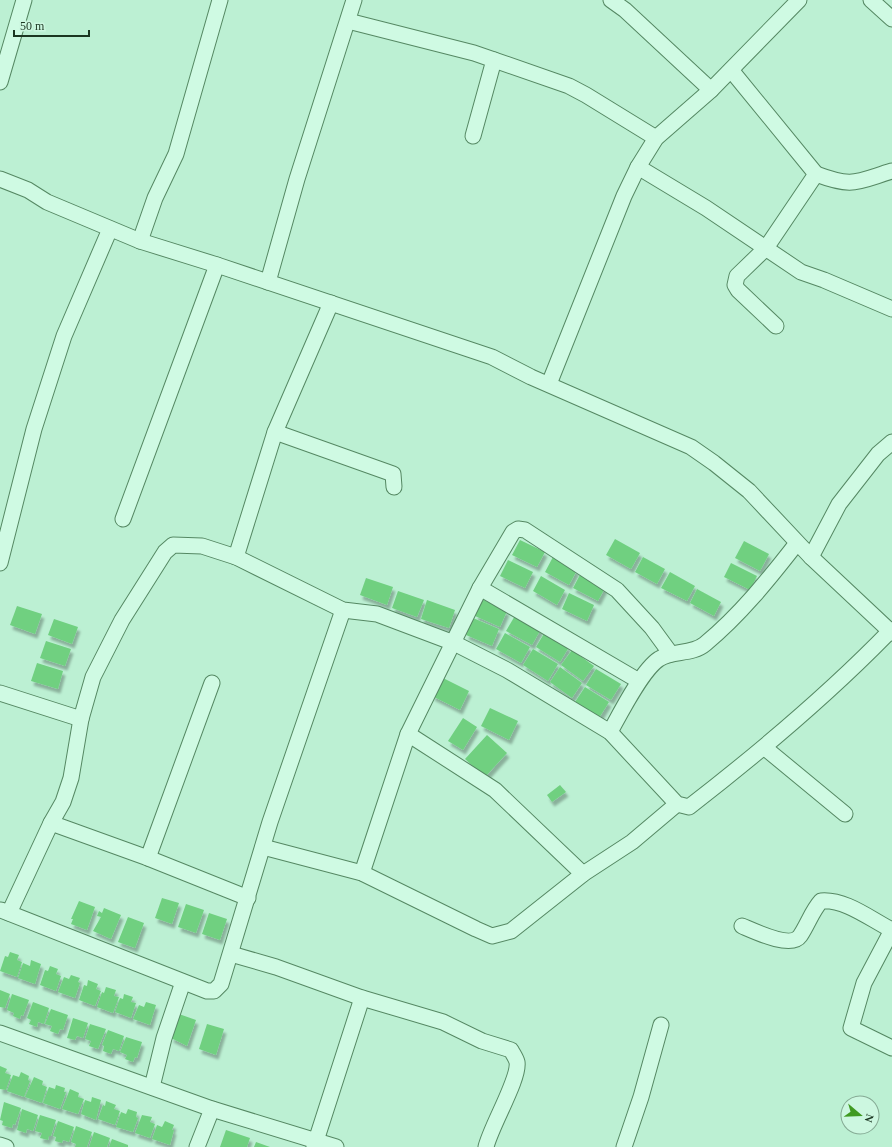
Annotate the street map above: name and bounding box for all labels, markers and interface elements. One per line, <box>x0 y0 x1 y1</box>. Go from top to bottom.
scale bar <box>14 12 89 38</box>
text: 50 m <box>20 19 45 33</box>
north arrow <box>840 1095 880 1135</box>
text: N <box>862 1113 876 1124</box>

